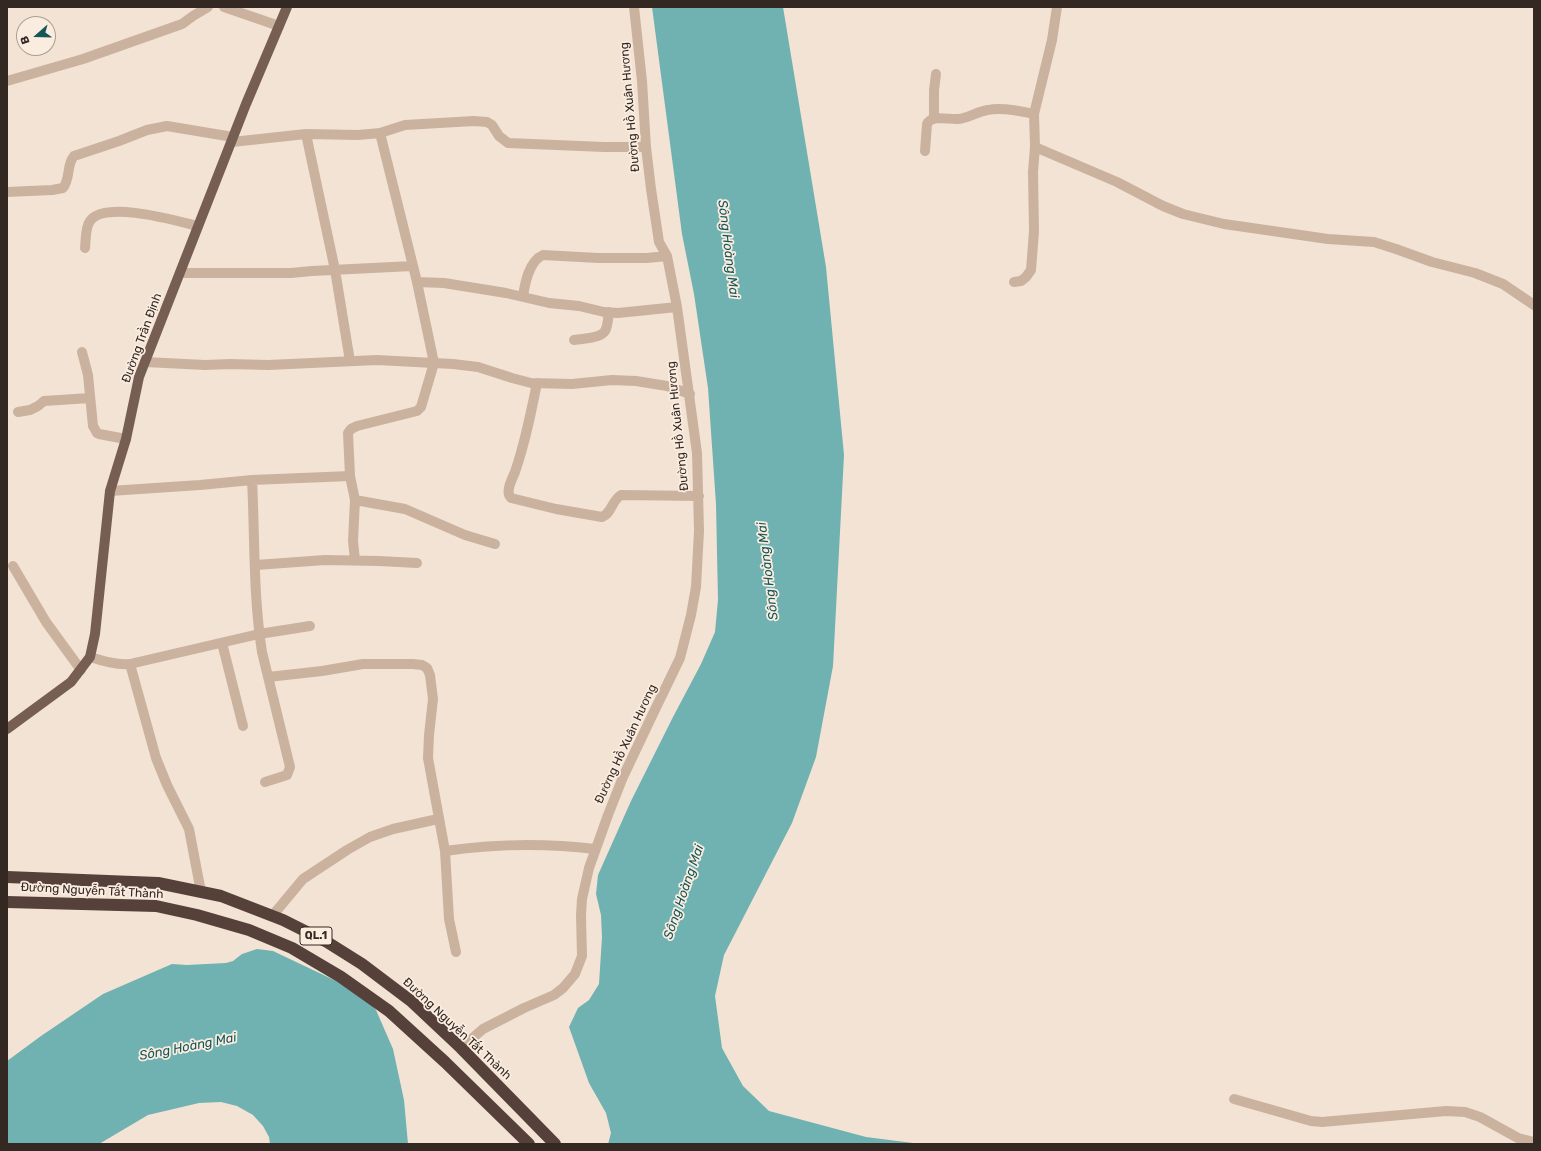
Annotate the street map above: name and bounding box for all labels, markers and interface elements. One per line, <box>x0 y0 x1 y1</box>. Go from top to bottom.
north arrow <box>16 16 56 56</box>
text: B <box>18 34 33 46</box>
street label: Đường Hồ Xuân Hương <box>617 41 643 173</box>
water label: Sông Hoàng Mai <box>714 199 742 299</box>
street label: Đường Trần Định <box>119 291 165 385</box>
street label: Đường Hồ Xuân Hương <box>664 360 692 492</box>
water label: Sông Hoàng Mai <box>754 521 782 621</box>
street label: Đường Hồ Xuân Hương <box>592 682 660 806</box>
water label: Sông Hoàng Mai <box>661 843 707 941</box>
street label: Đường Nguyễn Tất Thành <box>20 880 164 902</box>
road number: QL.1 <box>300 927 332 945</box>
street label: Đường Nguyễn Tất Thành <box>400 975 514 1083</box>
water label: Sông Hoàng Mai <box>138 1030 238 1064</box>

